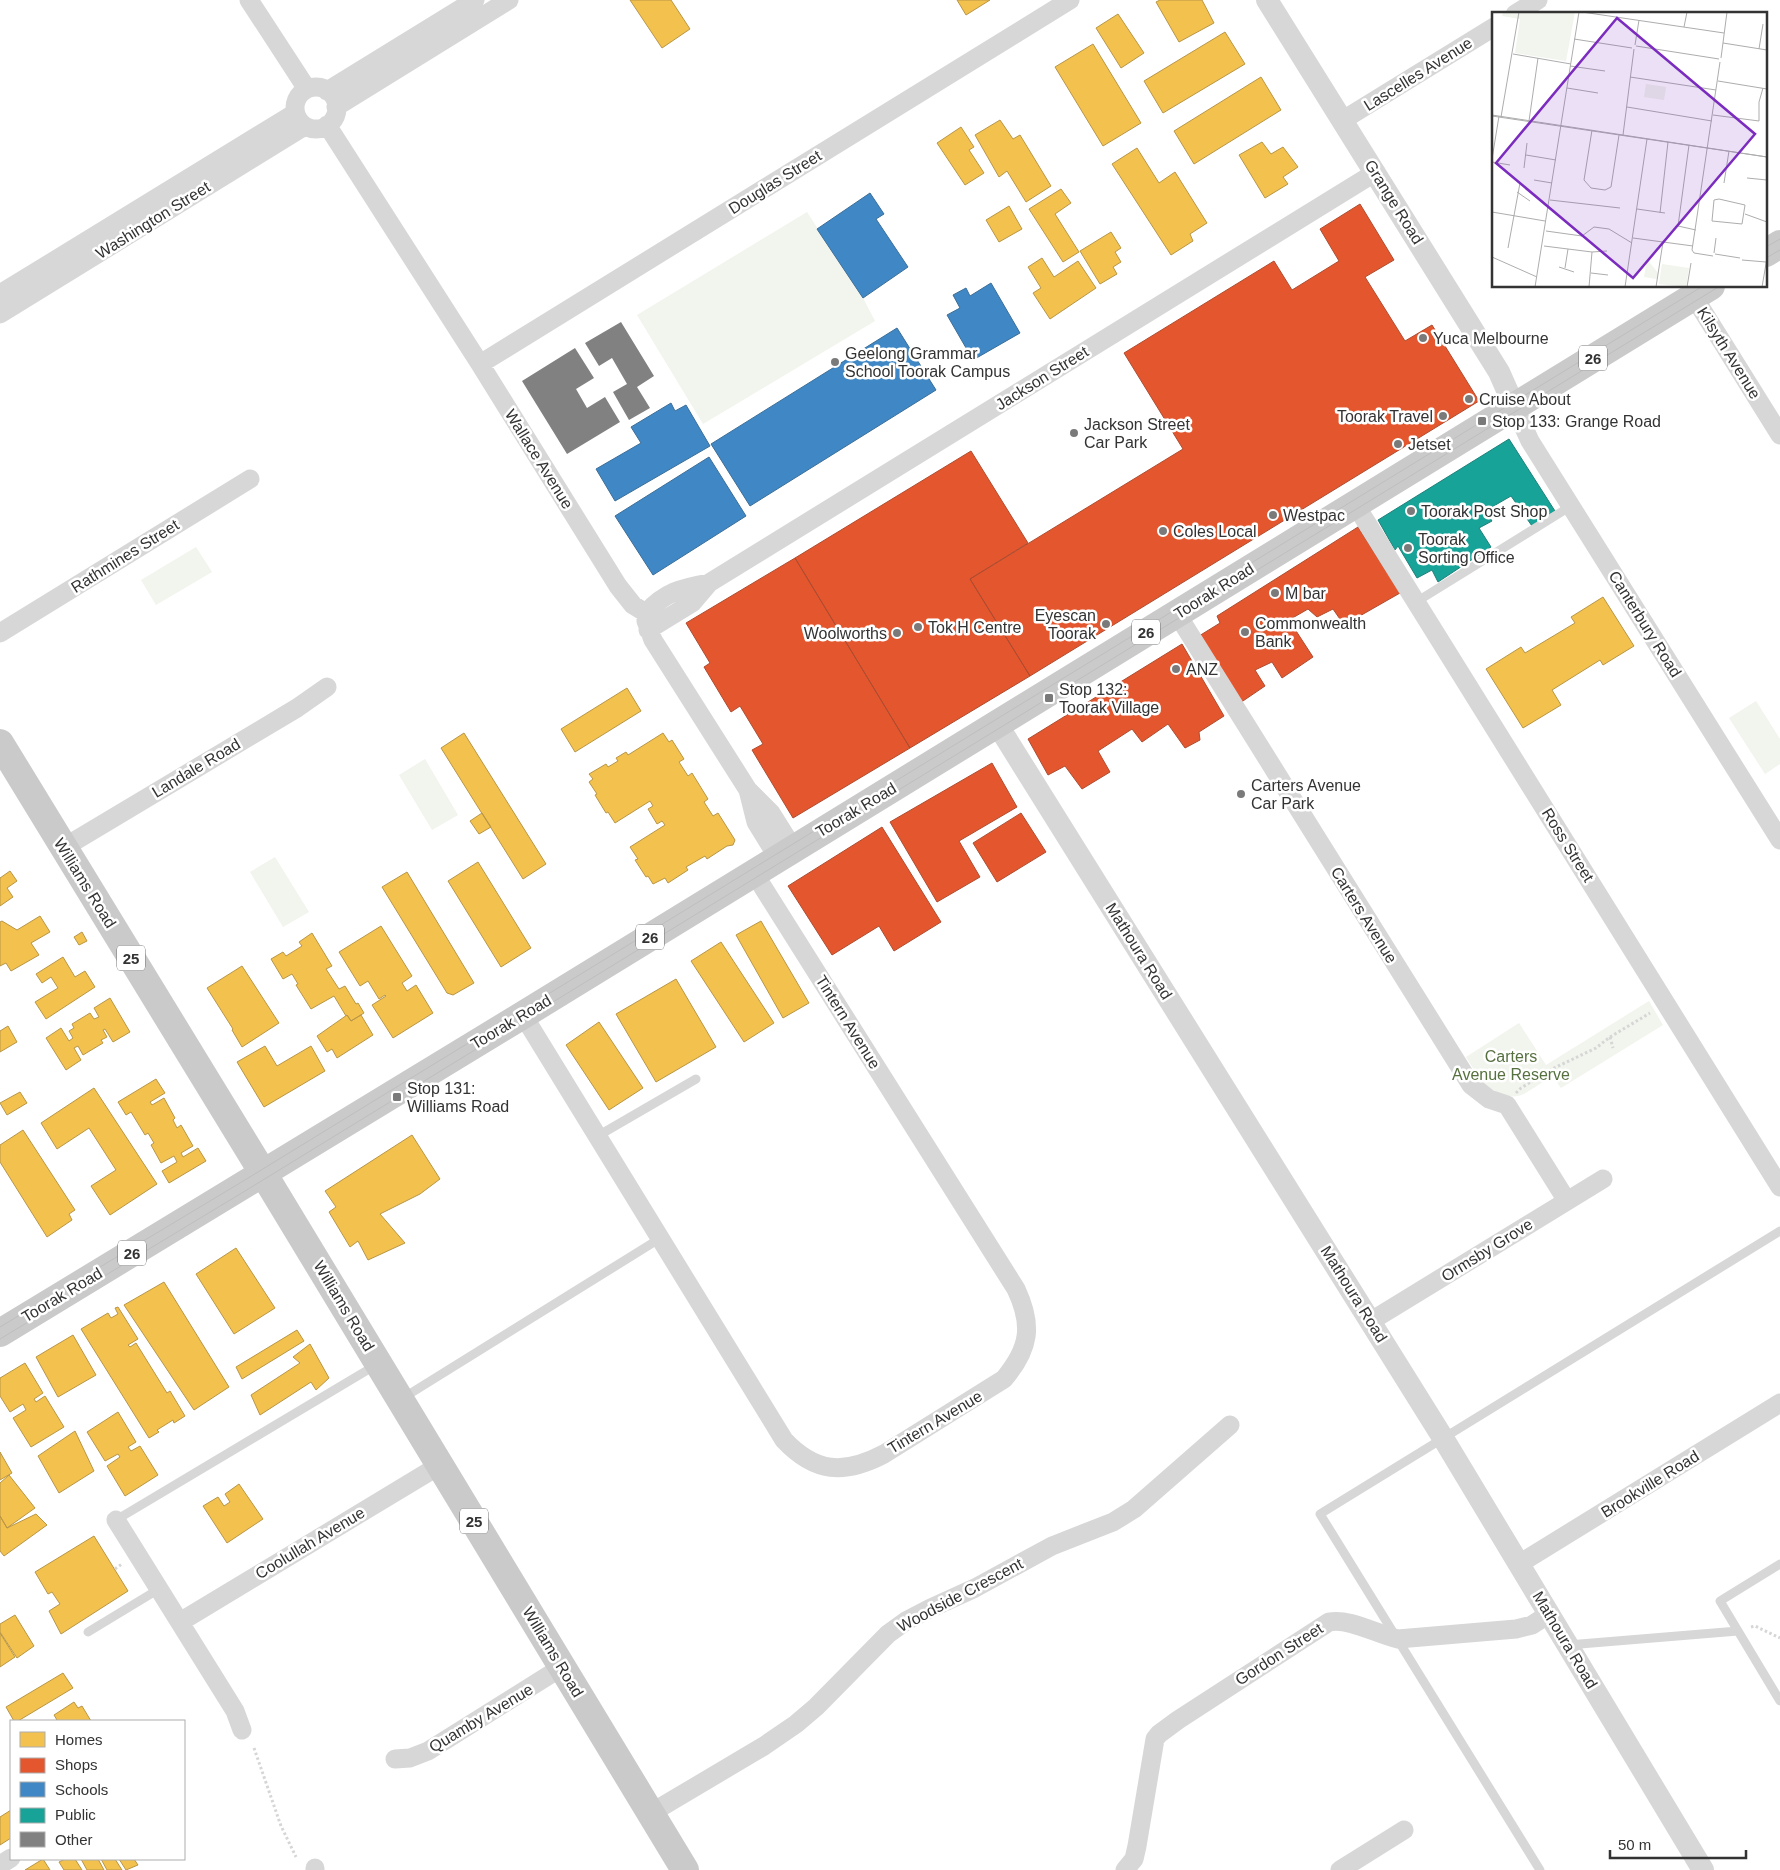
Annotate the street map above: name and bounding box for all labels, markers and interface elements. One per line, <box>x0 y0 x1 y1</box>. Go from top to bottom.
inset map <box>1492 12 1768 288</box>
street label: Lascelles Avenue <box>1361 34 1475 114</box>
street label: Douglas Street <box>726 146 825 217</box>
street label: Grange Road <box>1361 157 1427 247</box>
street label: Washington Street <box>93 178 214 262</box>
street label: Kilsyth Avenue <box>1694 304 1764 402</box>
place label: Yuca Melbourne <box>1433 330 1549 347</box>
marker: Yuca Melbourne <box>1417 332 1429 344</box>
street label: Jackson Street <box>993 342 1092 413</box>
place label: Geelong Grammar School Toorak Campus <box>845 345 1010 380</box>
road number: 26 <box>1579 346 1607 370</box>
marker: Geelong Grammar School Toorak Campus <box>829 356 841 368</box>
place label: Cruise About <box>1479 391 1571 408</box>
marker: Cruise About <box>1463 393 1475 405</box>
street label: Wallace Avenue <box>502 406 576 512</box>
place label: Toorak Travel <box>1337 408 1433 425</box>
marker: Toorak Travel <box>1437 410 1449 422</box>
place label: Stop 133: Grange Road <box>1492 413 1661 430</box>
marker: Stop 133: Grange Road <box>1476 415 1488 427</box>
place label: Jackson Street Car Park <box>1084 416 1190 451</box>
marker: Jackson Street Car Park <box>1068 427 1080 439</box>
place label: Jetset <box>1408 436 1451 453</box>
marker: Jetset <box>1392 438 1404 450</box>
place label: Toorak Post Shop <box>1421 503 1547 520</box>
marker: Toorak Post Shop <box>1405 505 1417 517</box>
place label: Westpac <box>1283 507 1345 524</box>
marker: Westpac <box>1267 509 1279 521</box>
street label: Rathmines Street <box>68 516 182 596</box>
place label: Coles Local <box>1173 523 1257 540</box>
marker: Coles Local <box>1157 525 1169 537</box>
place label: Toorak Sorting Office <box>1418 531 1515 566</box>
marker: Toorak Sorting Office <box>1402 542 1414 554</box>
street label: Toorak Road <box>1171 560 1257 622</box>
street label: Canterbury Road <box>1606 568 1684 680</box>
place label: M bar <box>1285 585 1327 602</box>
marker: M bar <box>1269 587 1281 599</box>
place label: Eyescan Toorak <box>1035 607 1097 642</box>
place label: Commonwealth Bank <box>1255 615 1366 650</box>
marker: Eyescan Toorak <box>1100 618 1112 630</box>
place label: Tok H Centre <box>928 619 1021 636</box>
road number: 26 <box>1132 620 1160 644</box>
marker: Tok H Centre <box>912 621 924 633</box>
place label: Woolworths <box>804 625 887 642</box>
marker: Commonwealth Bank <box>1239 626 1251 638</box>
marker: Woolworths <box>891 627 903 639</box>
place label: ANZ <box>1186 661 1218 678</box>
marker: ANZ <box>1170 663 1182 675</box>
place label: Stop 132: Toorak Village <box>1059 681 1159 716</box>
marker: Stop 132: Toorak Village <box>1043 692 1055 704</box>
street label: Landale Road <box>149 735 243 801</box>
place label: Carters Avenue Car Park <box>1251 777 1361 812</box>
street label: Toorak Road <box>813 779 899 841</box>
marker: Carters Avenue Car Park <box>1235 788 1247 800</box>
street label: Ross Street <box>1539 805 1598 885</box>
street label: Williams Road <box>51 835 119 931</box>
street label: Carters Avenue <box>1328 864 1400 966</box>
street label: Mathoura Road <box>1103 900 1175 1002</box>
road number: 26 <box>636 924 664 950</box>
road number: 25 <box>117 946 145 970</box>
street label: Tintern Avenue <box>813 972 884 1072</box>
street label: Toorak Road <box>468 991 554 1053</box>
park label: Carters Avenue Reserve <box>1452 1048 1570 1083</box>
place label: Stop 131: Williams Road <box>407 1080 509 1115</box>
marker: Stop 131: Williams Road <box>391 1091 403 1103</box>
street label: Ormsby Grove <box>1438 1215 1536 1285</box>
road number: 26 <box>118 1240 146 1266</box>
street label: Mathoura Road <box>1318 1243 1390 1345</box>
street label: Williams Road <box>310 1258 378 1354</box>
street label: Toorak Road <box>19 1264 105 1326</box>
street label: Tintern Avenue <box>885 1387 985 1457</box>
street label: Brookville Road <box>1598 1447 1702 1521</box>
street label: Coolullah Avenue <box>252 1504 368 1582</box>
road number: 25 <box>460 1508 488 1534</box>
street label: Woodside Crescent <box>894 1555 1026 1635</box>
street label: Mathoura Road <box>1529 1588 1601 1692</box>
street label: Williams Road <box>519 1604 587 1700</box>
street label: Gordon Street <box>1232 1619 1326 1688</box>
street label: Quamby Avenue <box>426 1680 536 1756</box>
legend <box>10 1720 185 1860</box>
text: Homes <box>55 1731 103 1748</box>
text: Shops <box>55 1756 98 1773</box>
text: Schools <box>55 1781 108 1798</box>
text: Public <box>55 1806 96 1823</box>
scale bar <box>1610 1828 1746 1860</box>
text: Other <box>55 1831 93 1848</box>
text: 50 m <box>1618 1836 1651 1853</box>

